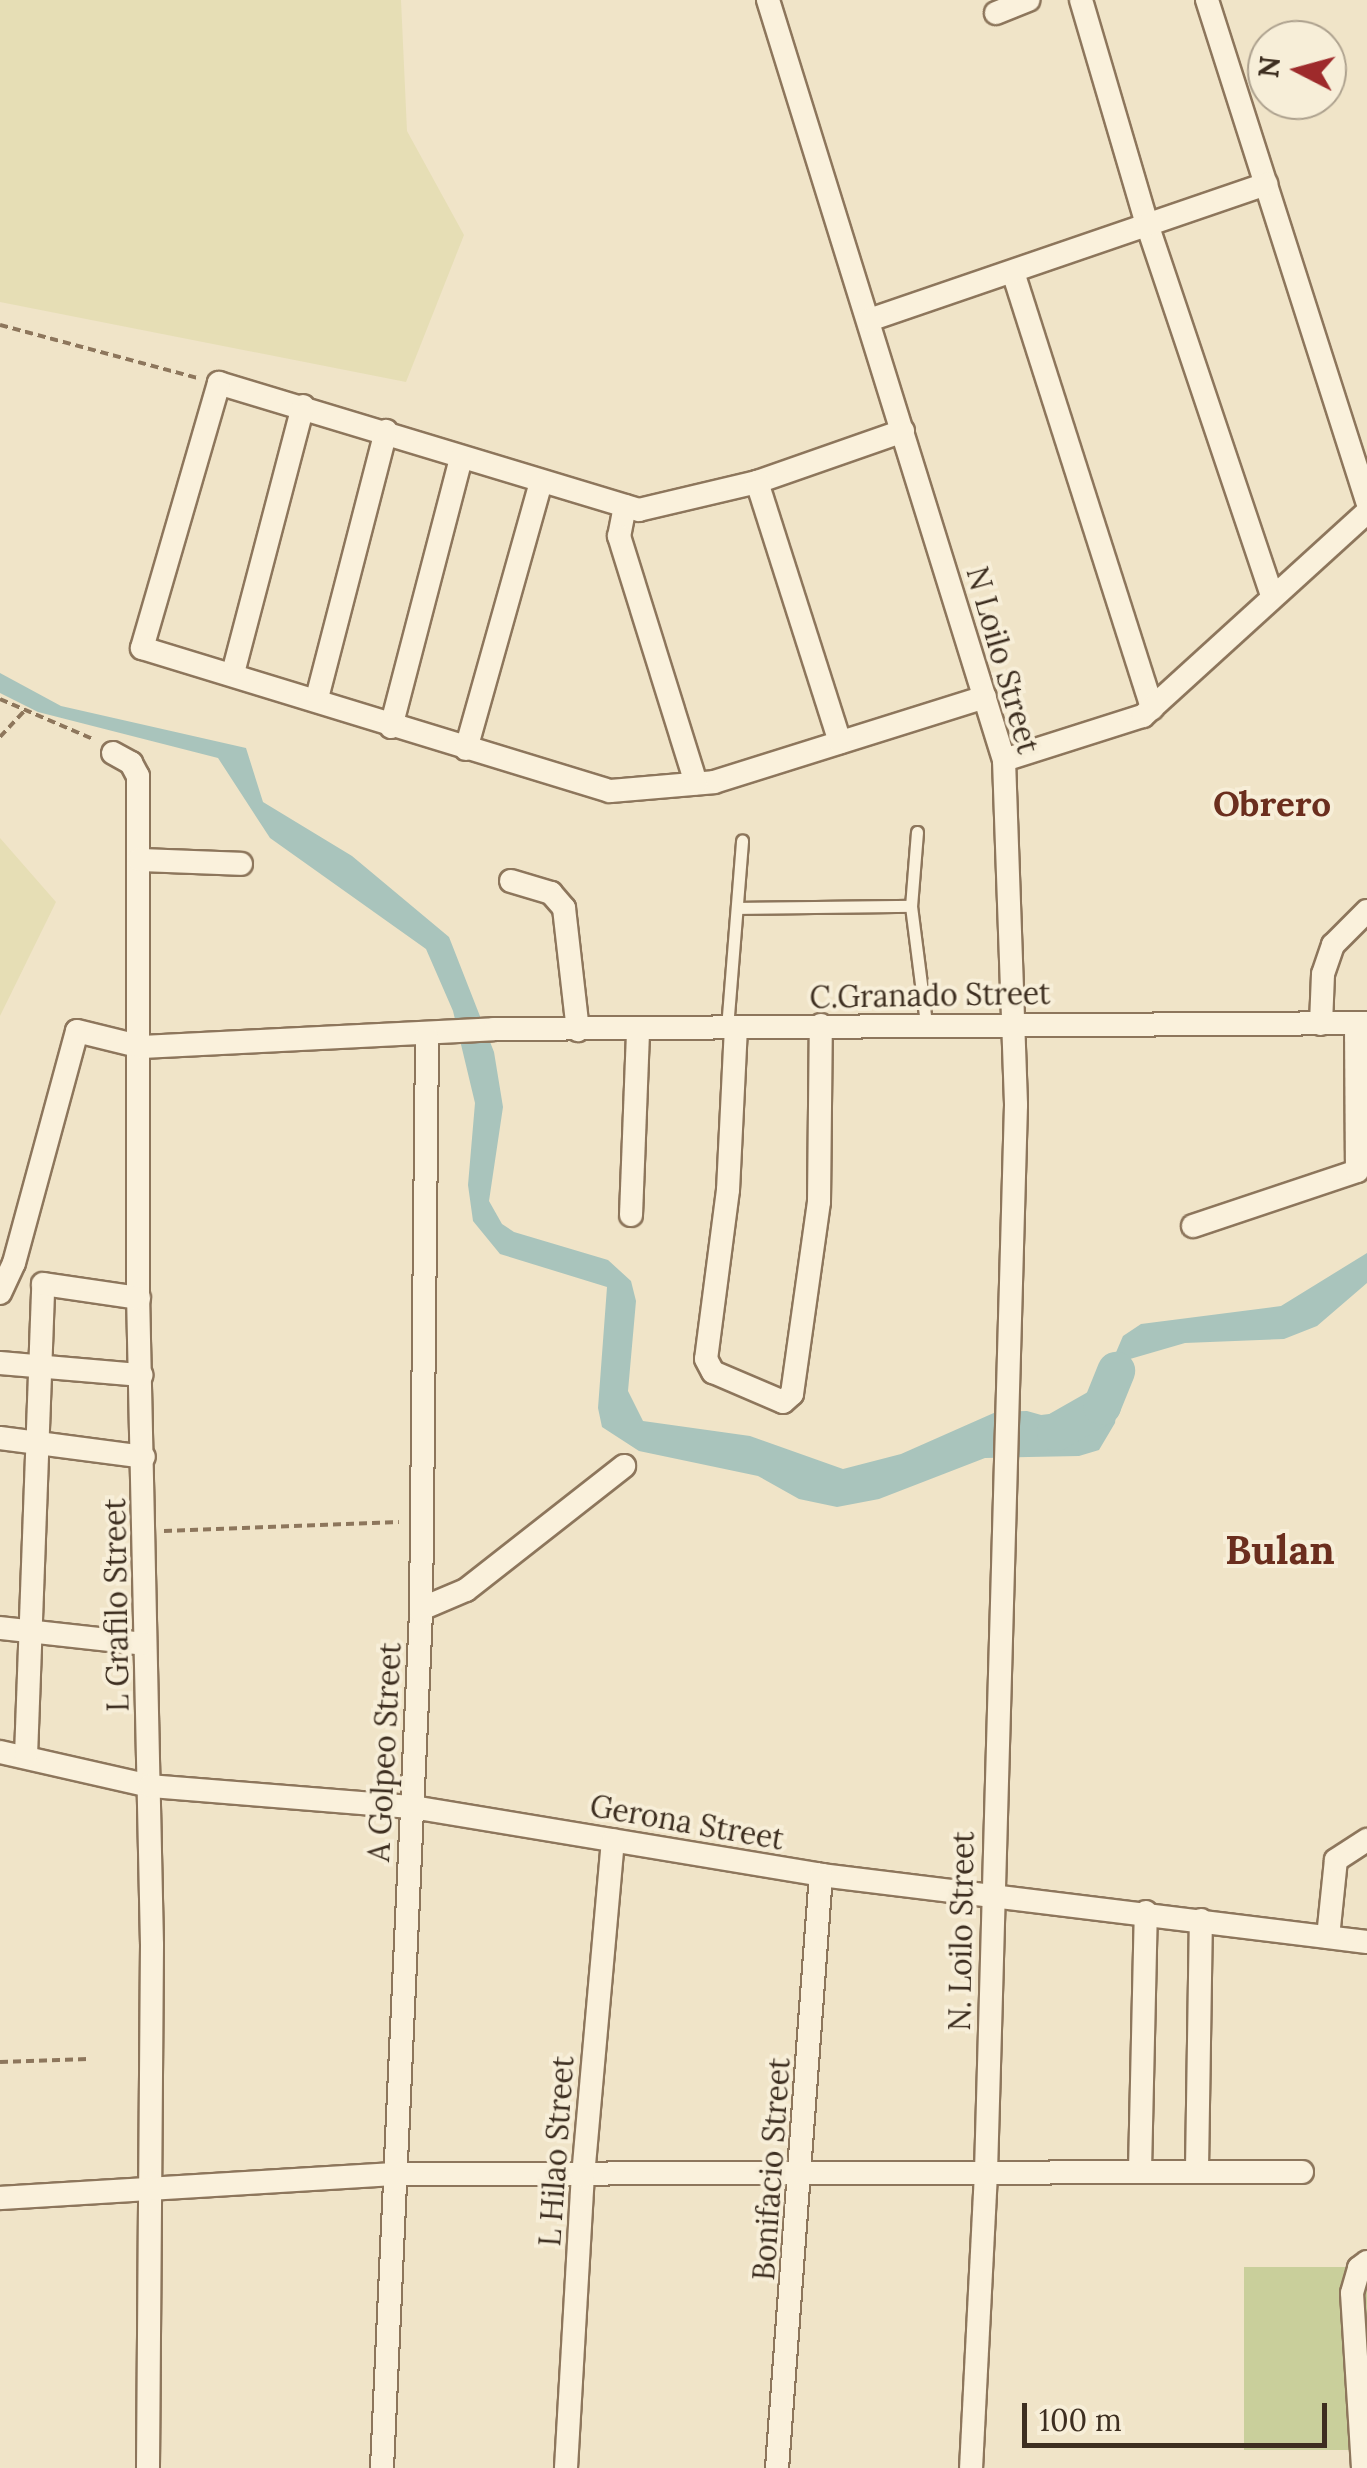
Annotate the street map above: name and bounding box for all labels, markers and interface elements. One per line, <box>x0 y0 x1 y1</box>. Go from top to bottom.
north arrow <box>1247 20 1347 120</box>
text: N <box>1250 54 1288 80</box>
street label: N Loilo Street <box>959 562 1047 758</box>
district label: Obrero <box>1213 783 1331 825</box>
street label: C.Granado Street <box>809 975 1051 1015</box>
street label: L Grafilo Street <box>96 1498 136 1712</box>
district label: Bulan <box>1225 1526 1335 1574</box>
street label: A Golpeo Street <box>360 1641 408 1863</box>
street label: Gerona Street <box>587 1787 787 1857</box>
street label: N. Loilo Street <box>941 1831 981 2031</box>
street label: L Hilao Street <box>531 2054 581 2248</box>
street label: Bonifacio Street <box>745 2056 797 2282</box>
scale bar <box>1027 2383 1332 2445</box>
text: 100 m <box>1039 2401 1122 2439</box>

